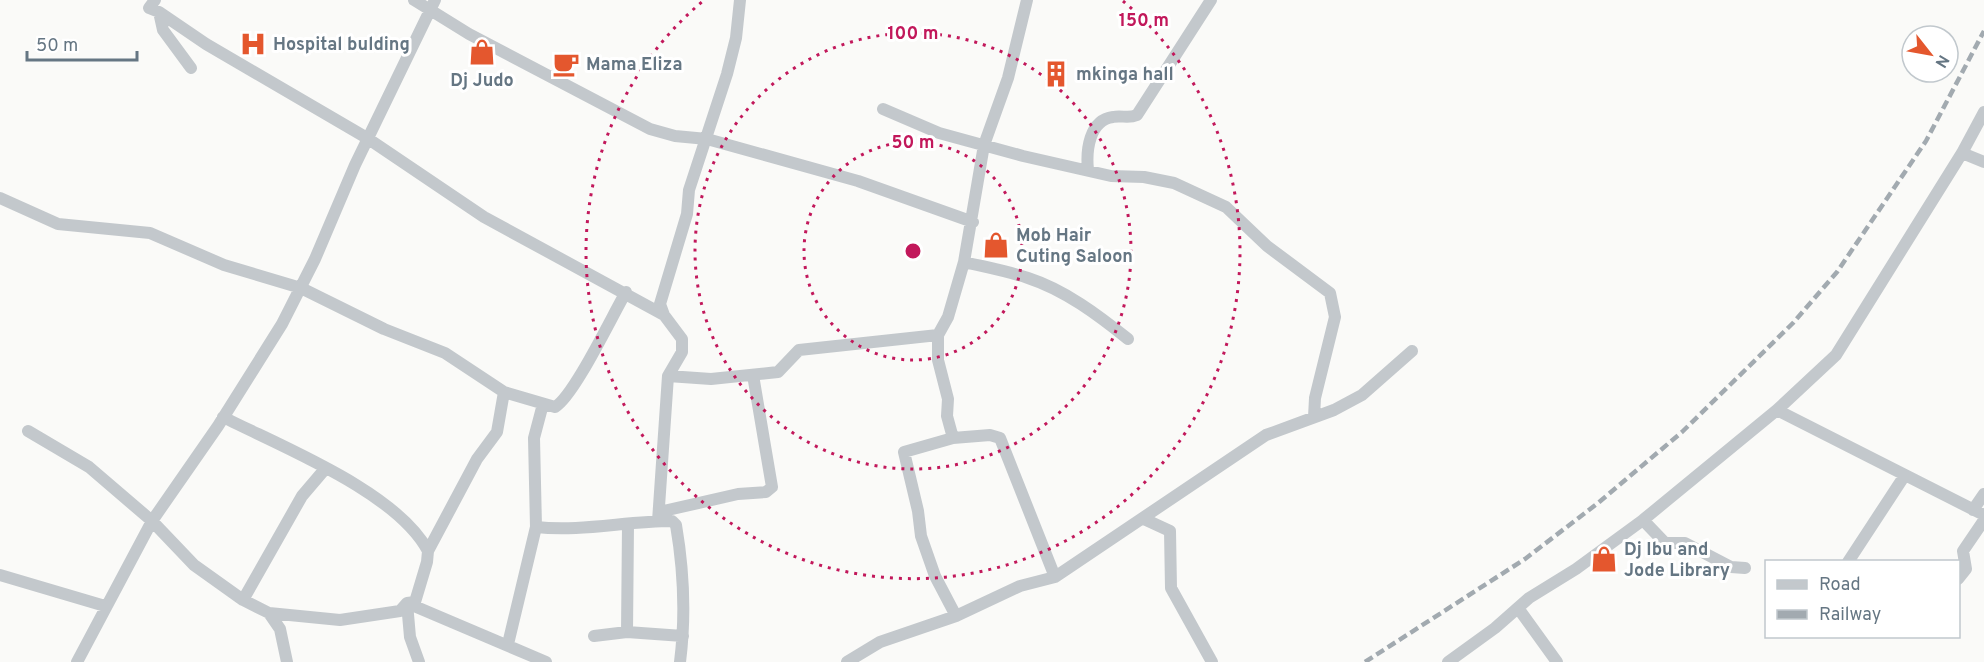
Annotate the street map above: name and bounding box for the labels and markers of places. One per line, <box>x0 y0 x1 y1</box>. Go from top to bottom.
hospital icon: Hospital bulding <box>238 29 268 59</box>
place label: Hospital bulding <box>273 34 410 57</box>
shop icon: Dj Judo <box>467 37 497 67</box>
cafe icon: Mama Eliza <box>551 49 581 79</box>
place label: Mama Eliza <box>586 54 682 77</box>
building icon: mkinga hall <box>1041 59 1071 89</box>
place label: mkinga hall <box>1076 64 1174 87</box>
place label: Dj Judo <box>450 70 514 93</box>
place label: Mob Hair Cuting Saloon <box>1016 225 1133 269</box>
shop icon: Mob Hair Cuting Saloon <box>981 230 1011 260</box>
centre of rings <box>903 241 923 261</box>
place label: Dj Ibu and Jode Library <box>1624 539 1730 583</box>
shop icon: Dj Ibu and Jode Library <box>1589 544 1619 574</box>

